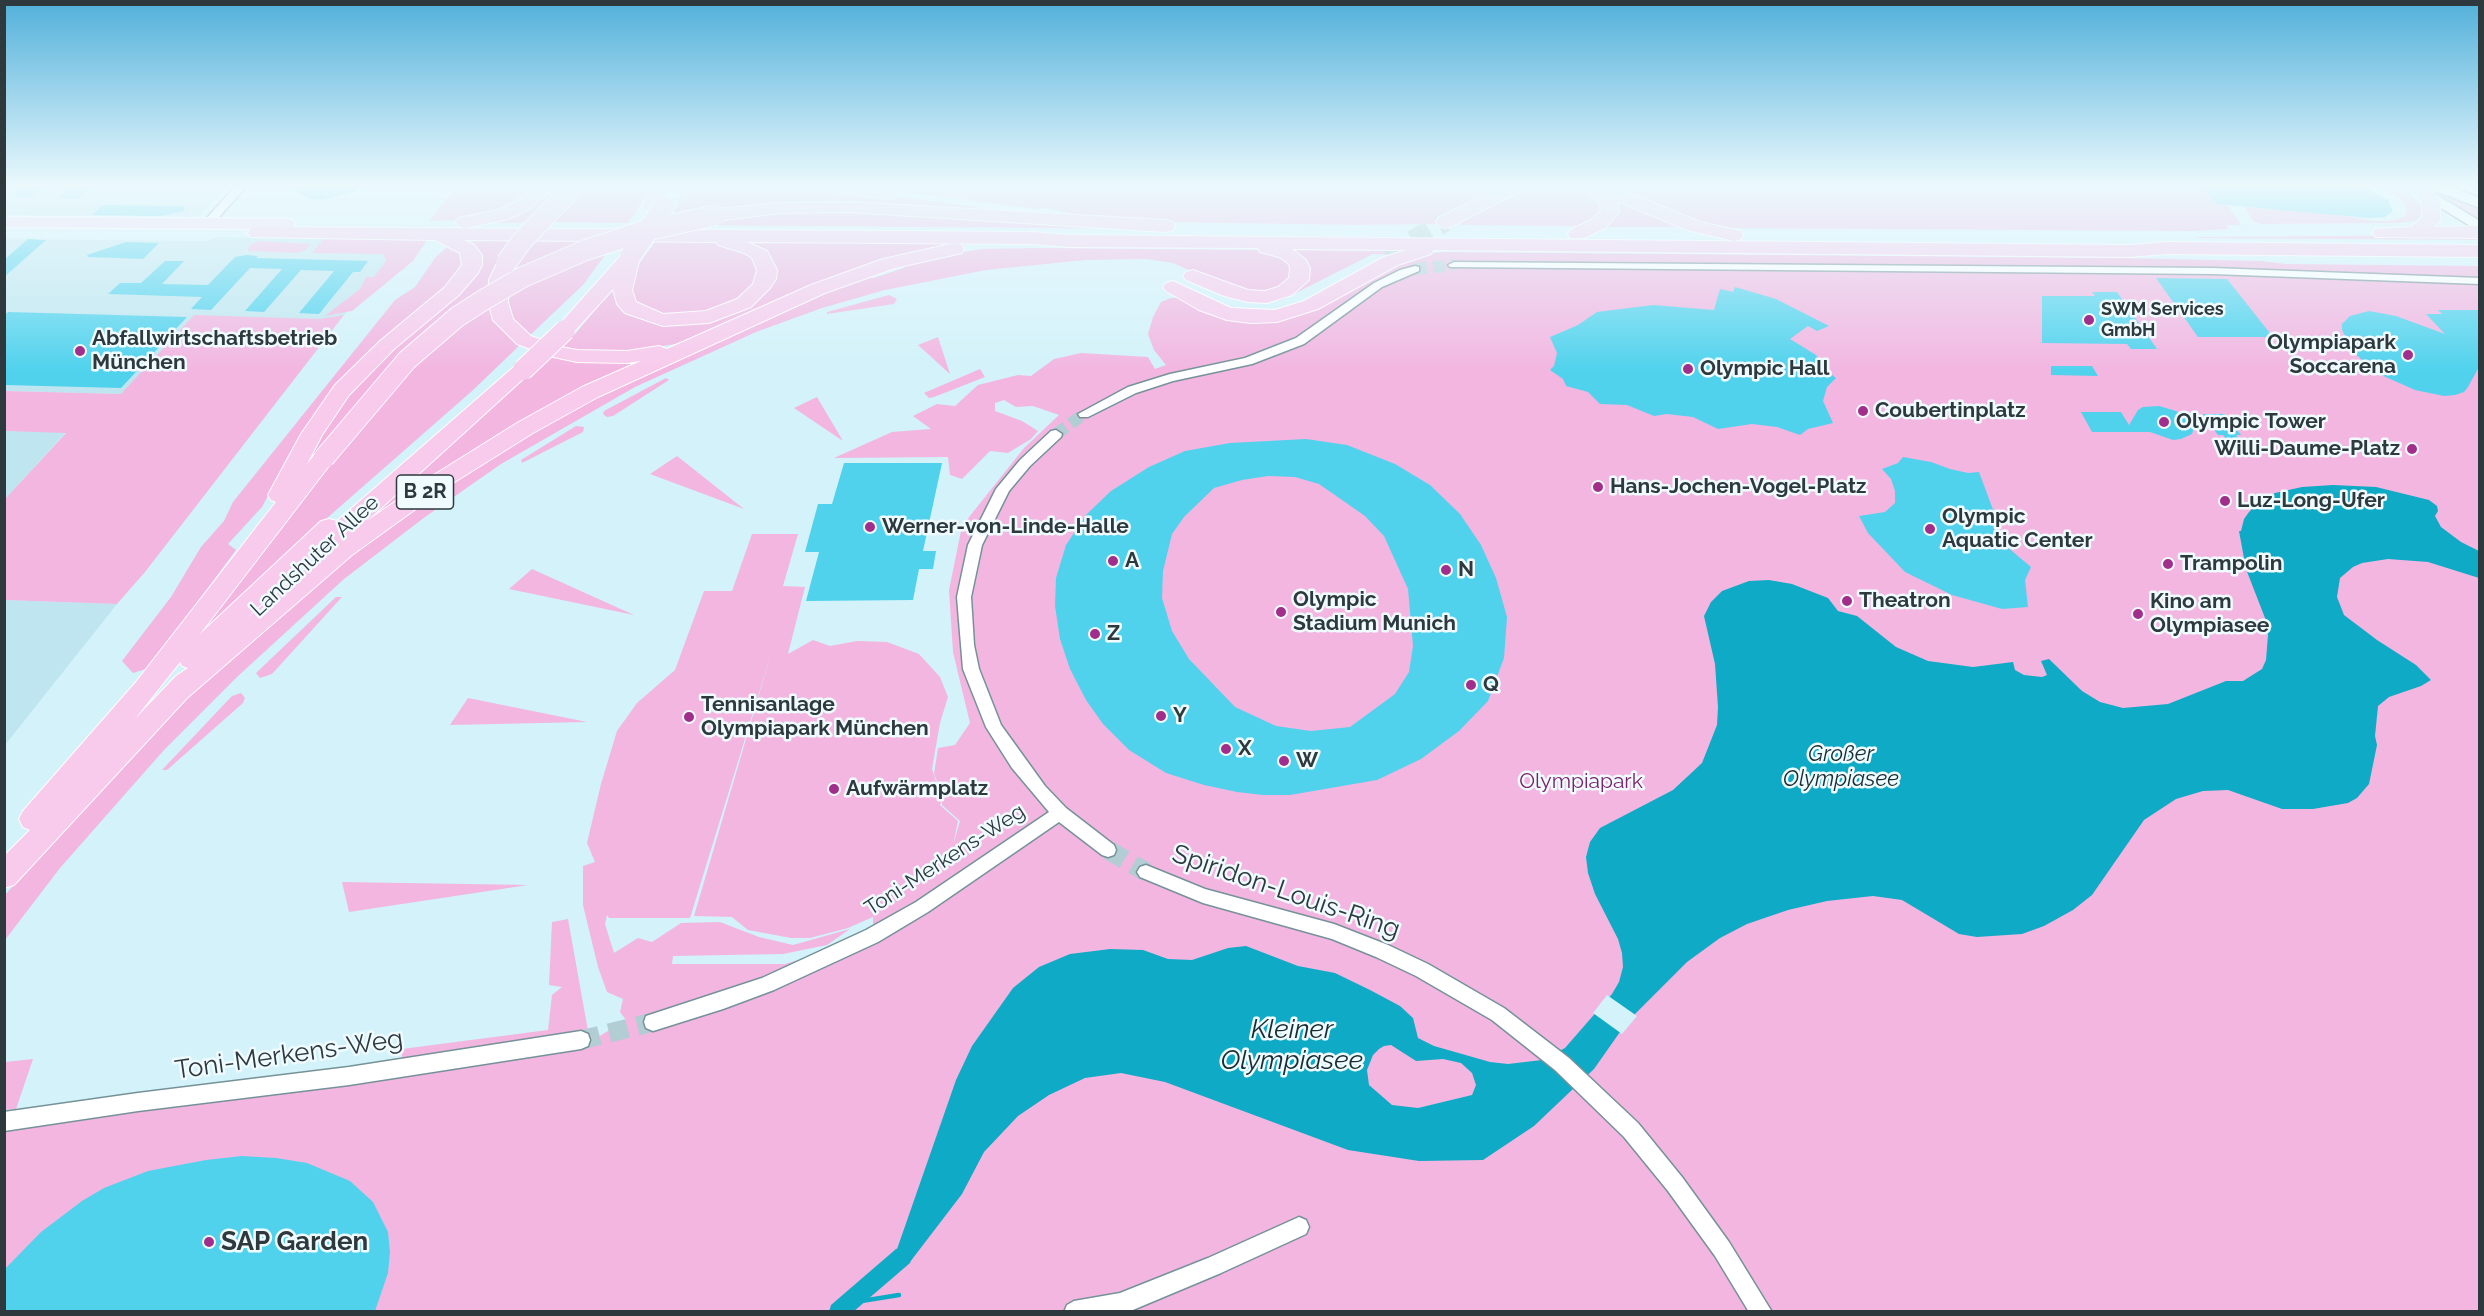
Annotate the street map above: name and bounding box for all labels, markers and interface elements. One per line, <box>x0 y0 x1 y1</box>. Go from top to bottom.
place label: SWM Services GmbH <box>2101 299 2224 342</box>
marker: SWM Services GmbH <box>2082 313 2096 327</box>
place label: Abfallwirtschaftsbetrieb München <box>92 326 337 376</box>
place label: Olympiapark Soccarena <box>2267 330 2396 380</box>
marker: Abfallwirtschaftsbetrieb München <box>73 344 87 358</box>
marker: Olympiapark Soccarena <box>2401 348 2415 362</box>
place label: Olympic Hall <box>1700 356 1830 382</box>
marker: Olympic Hall <box>1681 362 1695 376</box>
place label: Coubertinplatz <box>1875 398 2026 424</box>
marker: Coubertinplatz <box>1856 404 1870 418</box>
place label: Olympic Tower <box>2176 409 2326 435</box>
marker: Olympic Tower <box>2157 415 2171 429</box>
place label: Willi-Daume-Platz <box>2214 436 2400 462</box>
marker: Willi-Daume-Platz <box>2405 442 2419 456</box>
place label: Hans-Jochen-Vogel-Platz <box>1610 474 1866 500</box>
road number: B 2R <box>396 475 454 509</box>
marker: Hans-Jochen-Vogel-Platz <box>1591 480 1605 494</box>
place label: Luz-Long-Ufer <box>2237 488 2385 514</box>
street label: Landshuter Allee <box>246 490 384 622</box>
marker: Luz-Long-Ufer <box>2218 494 2232 508</box>
place label: Olympic Aquatic Center <box>1942 504 2093 554</box>
place label: Werner-von-Linde-Halle <box>882 514 1129 540</box>
marker: Werner-von-Linde-Halle <box>863 520 877 534</box>
marker: Olympic Aquatic Center <box>1923 522 1937 536</box>
place label: A <box>1125 548 1139 574</box>
place label: Trampolin <box>2180 551 2282 577</box>
marker: A <box>1106 554 1120 568</box>
place label: N <box>1458 557 1474 583</box>
marker: Trampolin <box>2161 557 2175 571</box>
marker: N <box>1439 563 1453 577</box>
place label: Olympic Stadium Munich <box>1293 587 1456 637</box>
place label: Theatron <box>1859 588 1951 614</box>
place label: Kino am Olympiasee <box>2150 589 2269 639</box>
marker: Theatron <box>1840 594 1854 608</box>
marker: Olympic Stadium Munich <box>1274 605 1288 619</box>
marker: Kino am Olympiasee <box>2131 607 2145 621</box>
place label: Z <box>1107 621 1120 647</box>
marker: Z <box>1088 627 1102 641</box>
place label: Q <box>1483 672 1499 698</box>
marker: Q <box>1464 678 1478 692</box>
place label: Tennisanlage Olympiapark München <box>701 692 929 742</box>
place label: Y <box>1173 703 1187 729</box>
marker: Y <box>1154 709 1168 723</box>
marker: Tennisanlage Olympiapark München <box>682 710 696 724</box>
place label: X <box>1238 736 1252 762</box>
water label: Großer Olympiasee <box>1783 741 1899 792</box>
marker: X <box>1219 742 1233 756</box>
place label: W <box>1296 748 1318 774</box>
marker: W <box>1277 754 1291 768</box>
park label: Olympiapark <box>1519 769 1643 795</box>
place label: Aufwärmplatz <box>846 776 988 802</box>
marker: Aufwärmplatz <box>827 782 841 796</box>
street label: Toni-Merkens-Weg <box>860 799 1030 921</box>
street label: Spiridon-Louis-Ring <box>1168 838 1404 946</box>
water label: Kleiner Olympiasee <box>1221 1014 1363 1077</box>
street label: Toni-Merkens-Weg <box>173 1024 405 1086</box>
place label: SAP Garden <box>221 1226 368 1258</box>
marker: SAP Garden <box>202 1235 216 1249</box>

